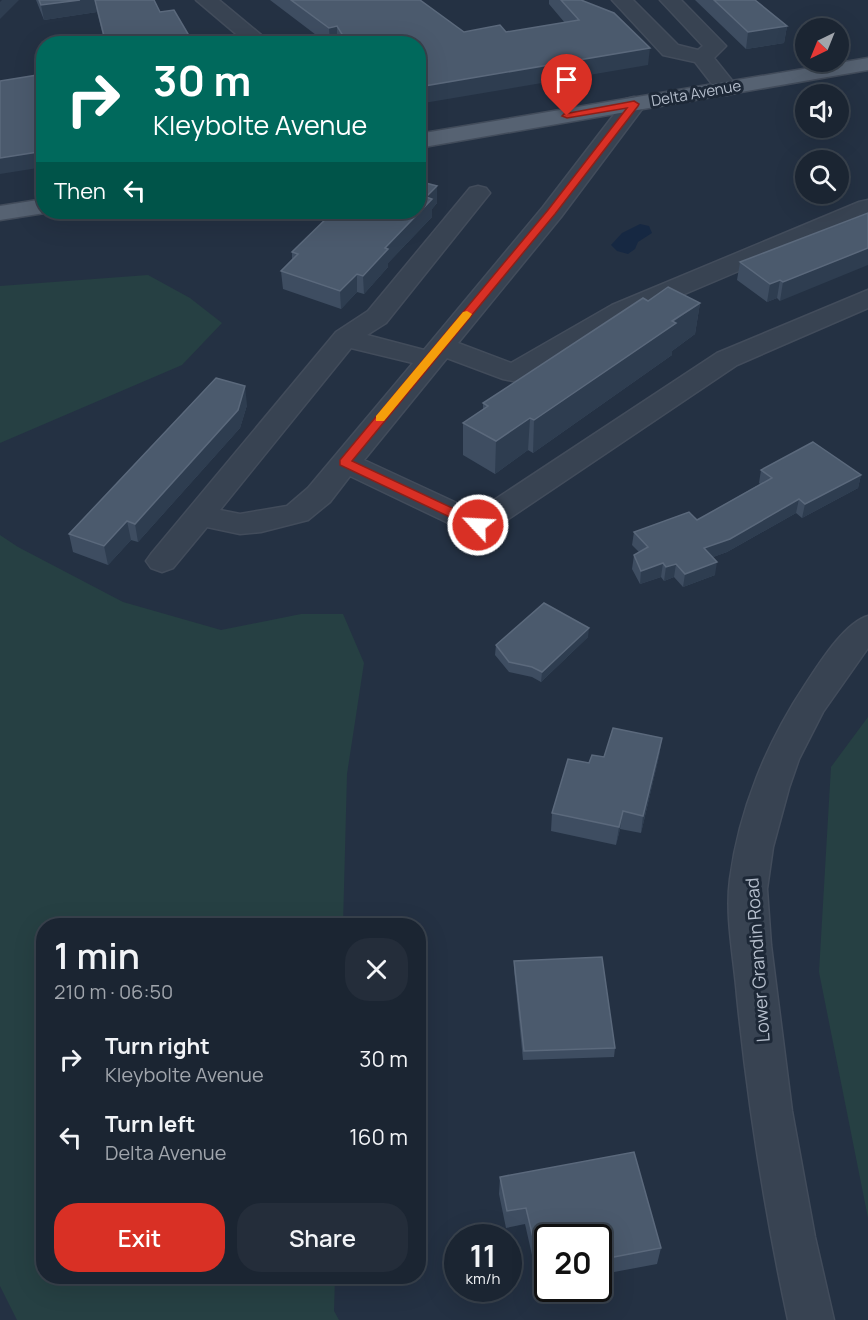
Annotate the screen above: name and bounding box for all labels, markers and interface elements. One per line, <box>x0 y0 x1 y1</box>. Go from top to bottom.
north arrow <box>795 18 849 72</box>
map controls <box>795 18 849 204</box>
text: 30 m <box>153 51 251 109</box>
pin <box>541 54 592 116</box>
icon: right <box>54 60 132 138</box>
icon: arrive <box>550 63 583 96</box>
street label: Delta Avenue <box>649 75 743 111</box>
button: sound <box>795 84 849 138</box>
text: Kleybolte Avenue <box>153 106 367 143</box>
button: search <box>795 150 849 204</box>
icon: left <box>118 174 151 207</box>
text: Then <box>54 176 106 206</box>
position arrow <box>446 493 510 557</box>
street label: Lower Grandin Road <box>739 877 775 1043</box>
text: 1 min <box>54 931 140 980</box>
button: close <box>345 938 408 1001</box>
text: 210 m · 06:50 <box>54 978 173 1005</box>
text: Turn right <box>105 1031 210 1061</box>
icon: right <box>54 1043 87 1076</box>
text: 30 m <box>359 1044 408 1074</box>
text: Kleybolte Avenue <box>105 1061 264 1088</box>
text: Turn left <box>105 1109 195 1139</box>
icon: left <box>54 1121 87 1154</box>
text: 160 m <box>349 1122 408 1152</box>
text: Delta Avenue <box>105 1139 226 1166</box>
button: Exit <box>54 1203 225 1272</box>
button: Share <box>237 1203 408 1272</box>
speed limit sign: 20 <box>534 1224 612 1302</box>
text: 11 <box>470 1235 496 1276</box>
text: km/h <box>466 1268 500 1289</box>

